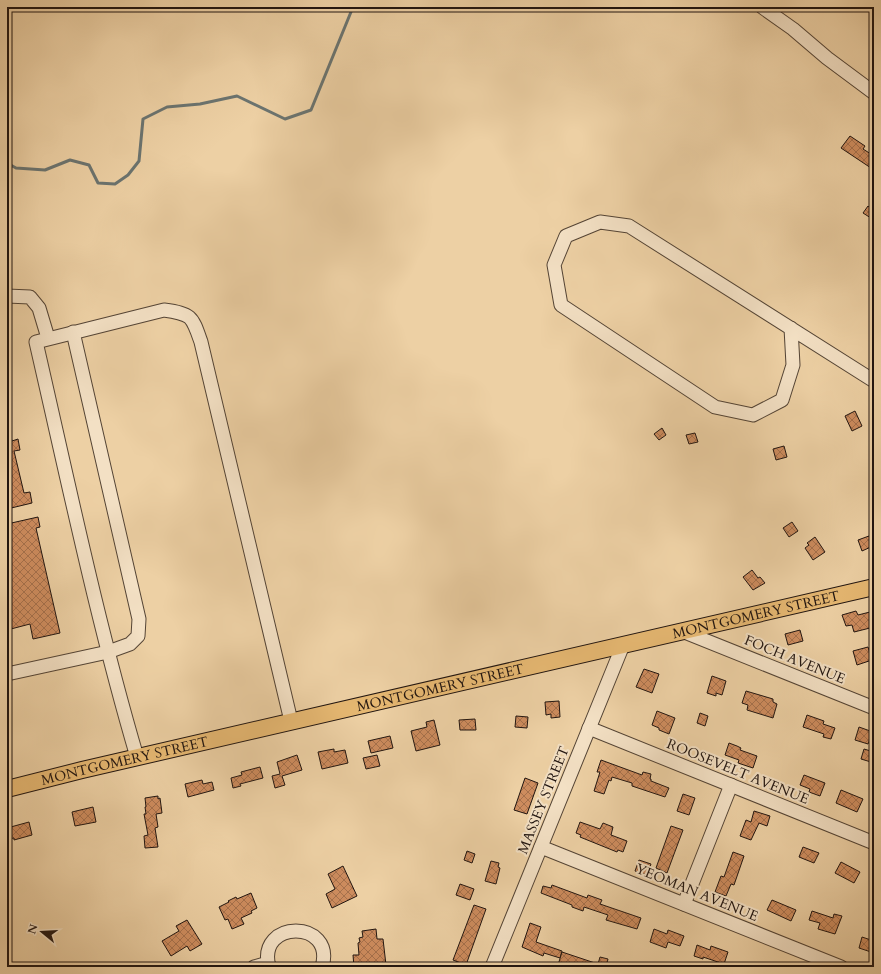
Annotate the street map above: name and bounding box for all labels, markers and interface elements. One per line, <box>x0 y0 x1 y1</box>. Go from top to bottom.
street label: MONTGOMERY STREET <box>671 586 841 643</box>
street label: FOCH AVENUE <box>742 631 848 688</box>
street label: MONTGOMERY STREET <box>355 659 526 716</box>
street label: MONTGOMERY STREET <box>39 732 210 790</box>
street label: ROOSEVELT AVENUE <box>664 734 812 809</box>
street label: MASSEY STREET <box>513 744 574 857</box>
street label: YEOMAN AVENUE <box>633 859 761 926</box>
north arrow <box>22 912 62 952</box>
text: N <box>24 922 42 936</box>

